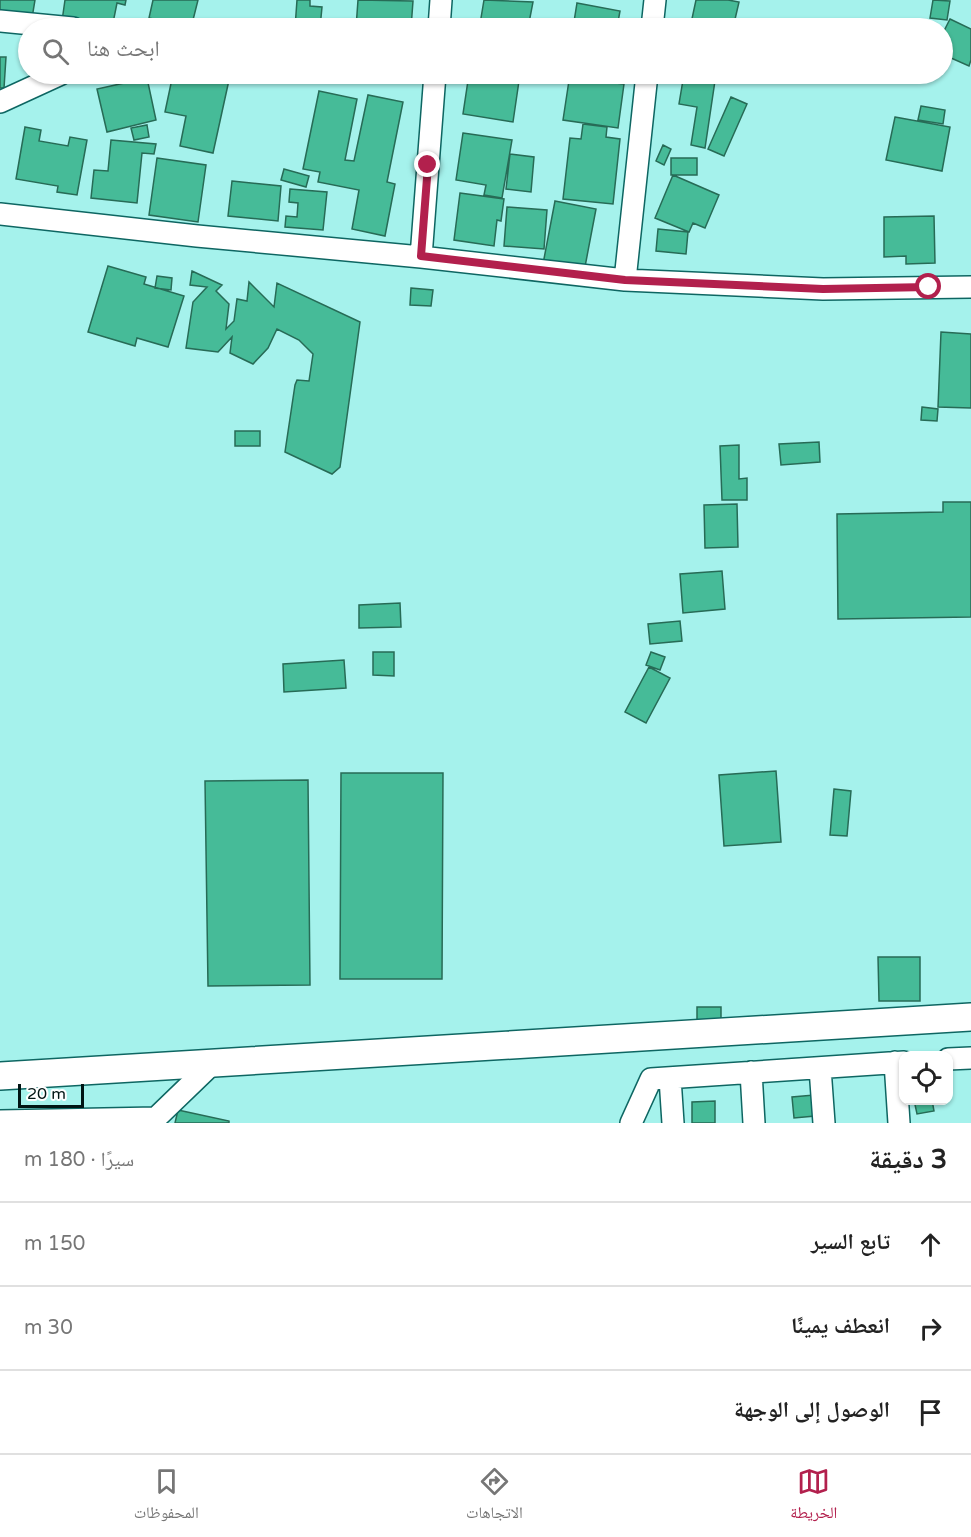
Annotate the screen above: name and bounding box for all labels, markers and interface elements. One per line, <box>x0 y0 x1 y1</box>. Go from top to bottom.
search box <box>18 18 953 84</box>
icon: search <box>39 35 72 68</box>
text: ابحث هنا <box>87 36 160 62</box>
route end <box>414 151 440 177</box>
route start <box>915 273 941 299</box>
map controls <box>899 1051 953 1105</box>
button: locate <box>899 1051 953 1105</box>
scale bar <box>18 1081 84 1108</box>
text: 20 m <box>27 1084 66 1104</box>
text: 3 دقيقة <box>869 1144 947 1175</box>
text: سيرًا · 180 m <box>24 1148 134 1172</box>
icon: ahead <box>914 1228 947 1261</box>
text: تابع السير <box>811 1229 890 1255</box>
text: 150 m <box>24 1232 85 1256</box>
icon: right <box>914 1312 947 1345</box>
text: انعطف يمينًا <box>791 1313 890 1339</box>
text: 30 m <box>24 1316 73 1340</box>
icon: arrive <box>914 1396 947 1429</box>
text: الوصول إلى الوجهة <box>734 1397 890 1423</box>
tab: المحفوظات <box>134 1465 199 1528</box>
tab: الاتجاهات <box>466 1465 523 1528</box>
tab: الخريطة <box>790 1465 837 1528</box>

